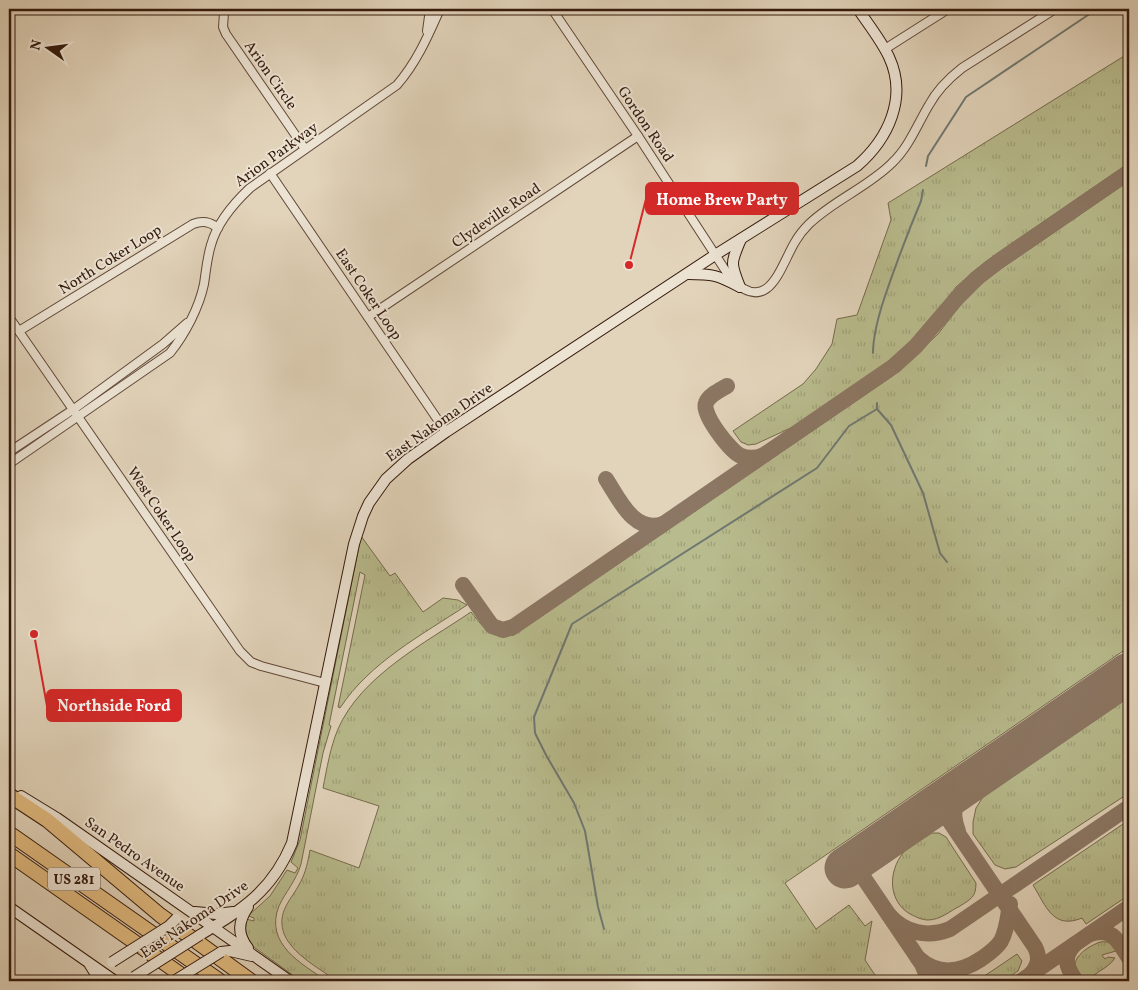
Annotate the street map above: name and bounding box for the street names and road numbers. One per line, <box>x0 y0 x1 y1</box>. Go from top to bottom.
street label: Arion Circle <box>238 37 301 115</box>
street label: Gordon Road <box>612 83 678 167</box>
street label: Arion Parkway <box>231 118 323 193</box>
street label: Clydeville Road <box>448 179 545 254</box>
street label: North Coker Loop <box>55 220 166 300</box>
street label: East Coker Loop <box>329 245 406 345</box>
street label: East Nakoma Drive <box>382 378 498 468</box>
street label: West Coker Loop <box>121 463 200 567</box>
street label: San Pedro Avenue <box>80 813 189 898</box>
road number: US 281 <box>48 868 100 891</box>
street label: East Nakoma Drive <box>137 876 253 964</box>

